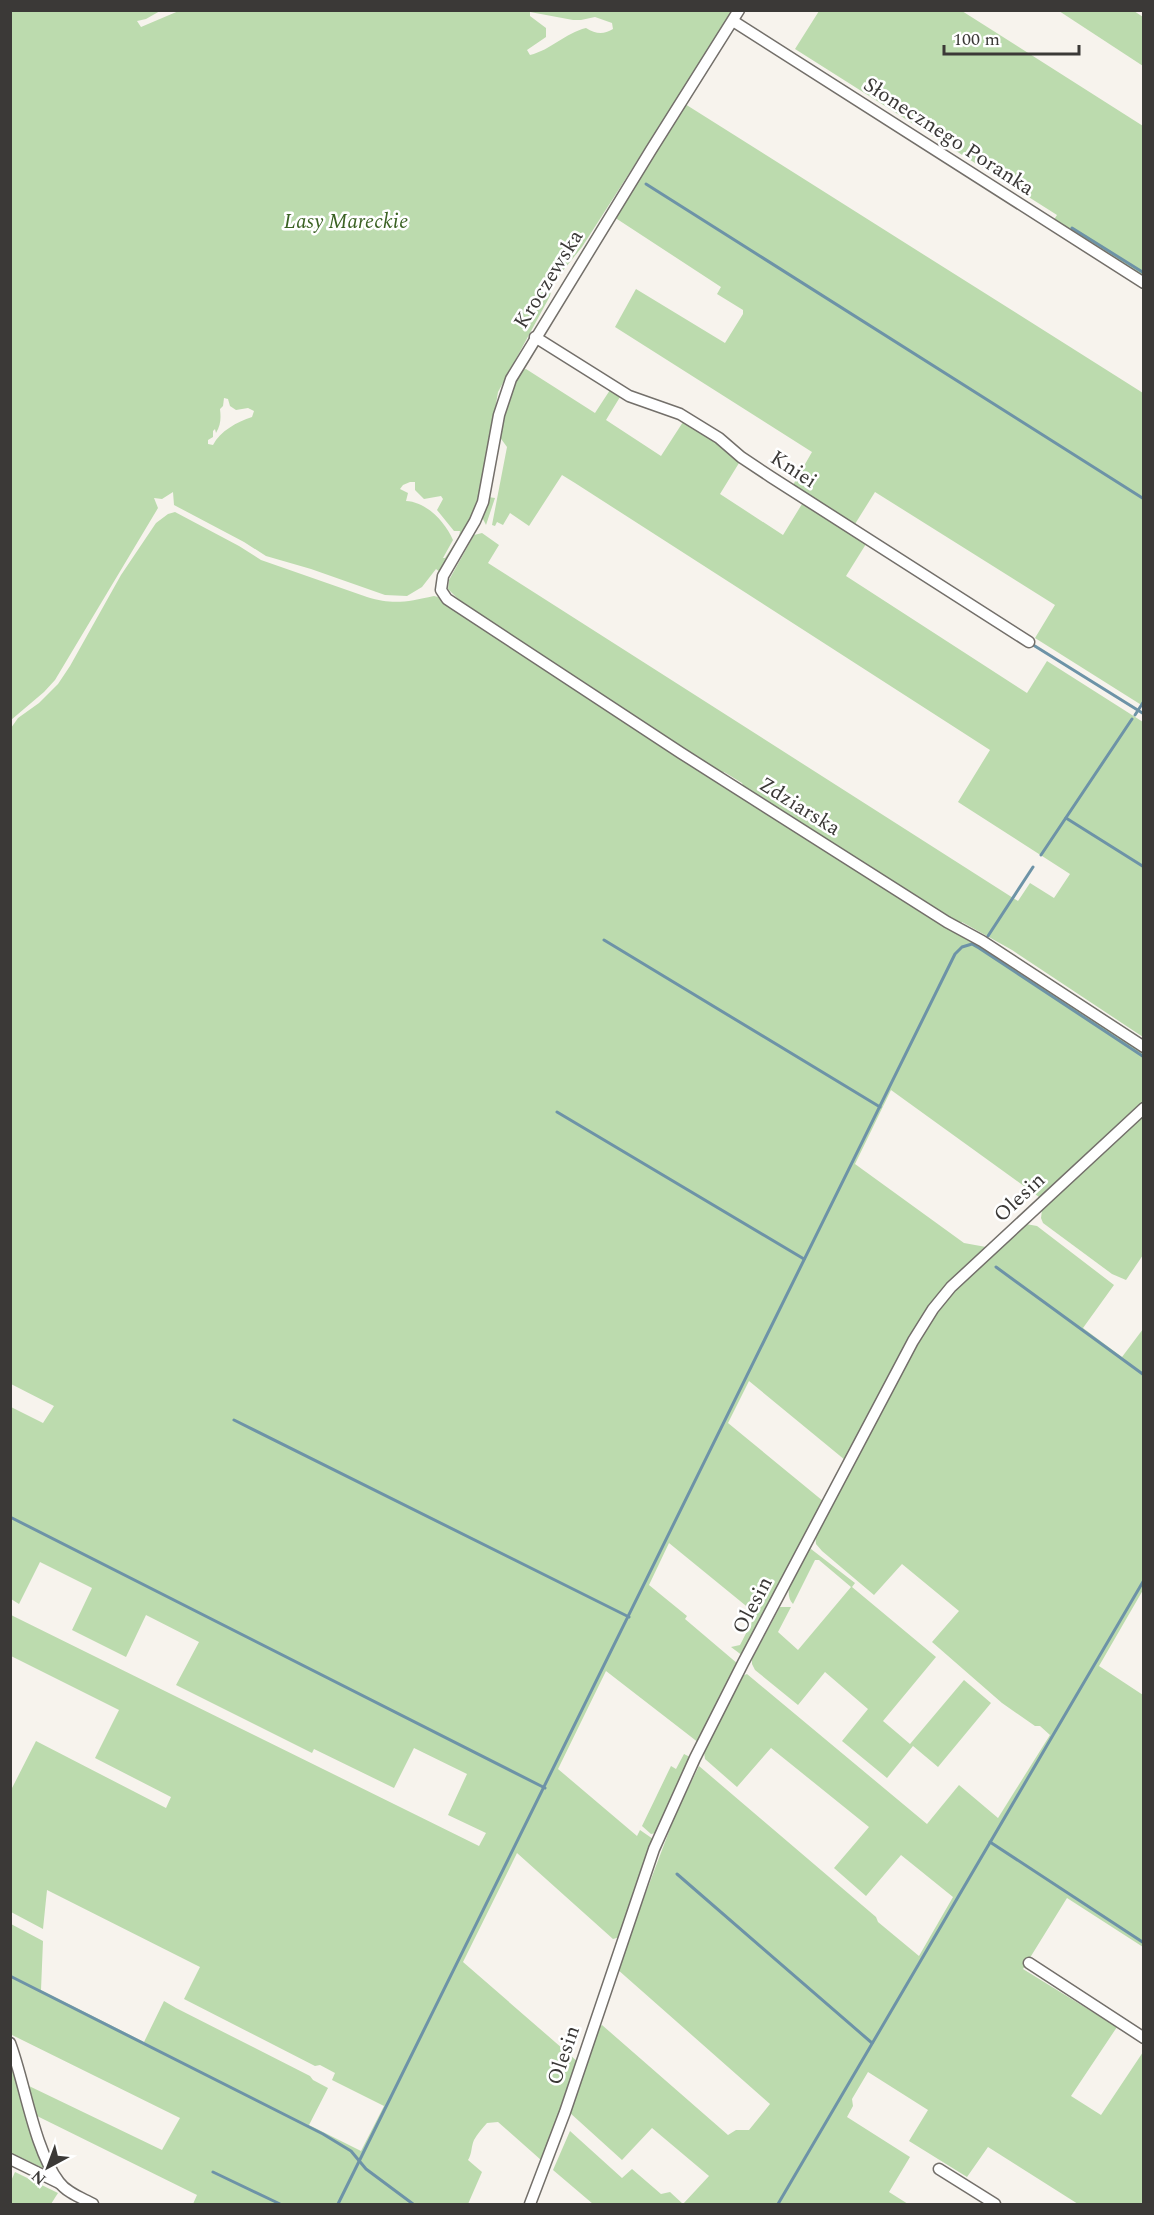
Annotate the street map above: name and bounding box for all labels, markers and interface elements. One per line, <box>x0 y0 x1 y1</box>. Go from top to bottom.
scale bar <box>944 18 1079 56</box>
text: 100 m <box>953 26 1000 53</box>
street label: Słonecznego Poranka <box>857 69 1041 205</box>
park label: Lasy Mareckie <box>284 206 408 238</box>
street label: Kroczewska <box>506 223 592 335</box>
street label: Kniei <box>764 443 823 497</box>
street label: Zdziarska <box>752 769 847 845</box>
street label: Olesin <box>986 1165 1053 1230</box>
street label: Olesin <box>724 1571 781 1640</box>
street label: Olesin <box>539 2021 589 2089</box>
north arrow <box>18 2137 78 2197</box>
text: N <box>26 2164 52 2191</box>

